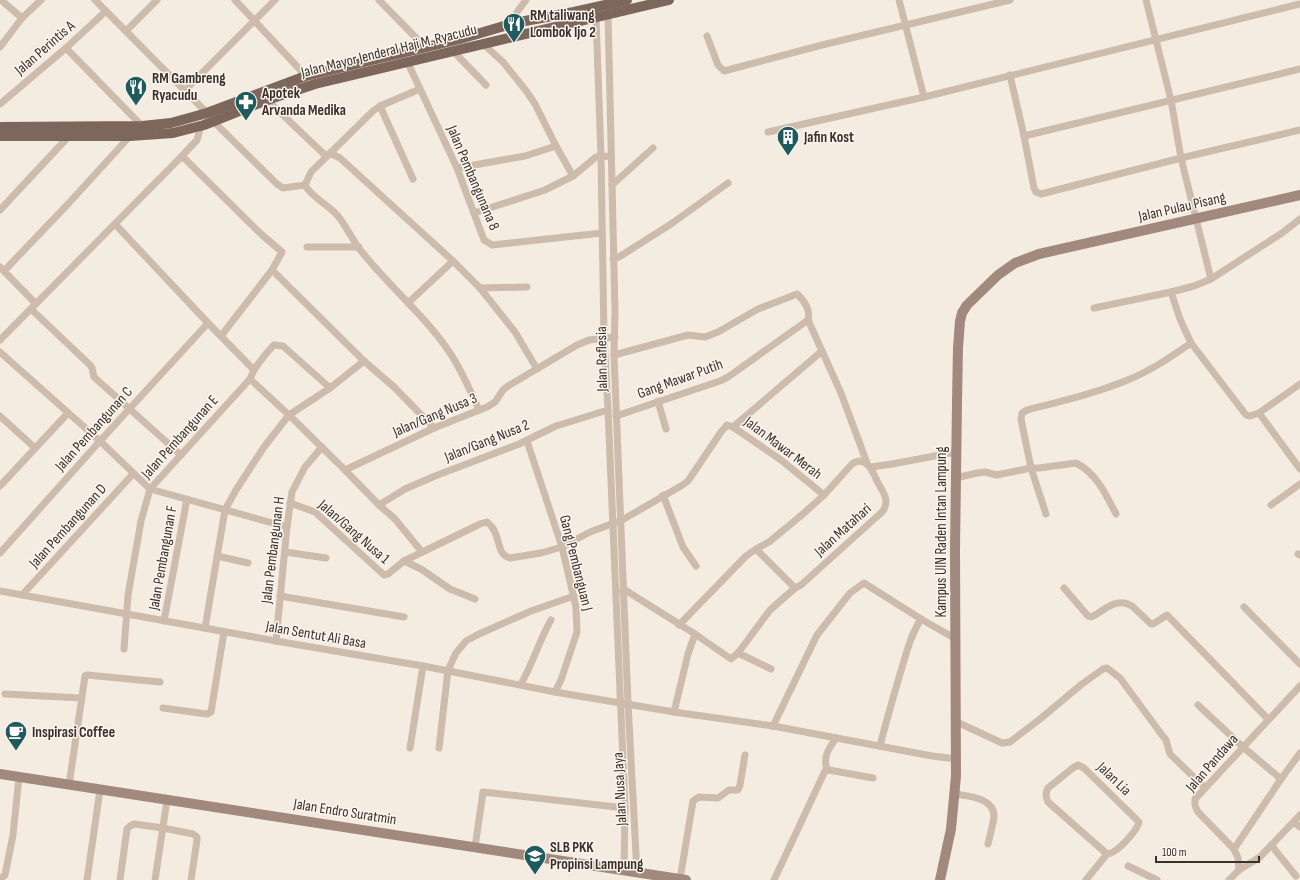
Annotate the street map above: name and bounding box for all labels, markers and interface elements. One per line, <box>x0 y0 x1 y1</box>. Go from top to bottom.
place label: RM taliwang Lombok Ijo 2 <box>530 6 596 42</box>
restaurant icon: RM taliwang Lombok Ijo 2 <box>501 11 527 44</box>
street label: Jalan Perintis A <box>10 16 79 80</box>
street label: Jalan Mayor Jenderal Haji M. Ryacudu <box>298 20 479 82</box>
place label: RM Gambreng Ryacudu <box>152 69 226 105</box>
restaurant icon: RM Gambreng Ryacudu <box>123 74 149 107</box>
place label: Apotek Arvanda Medika <box>261 84 346 120</box>
pharmacy icon: Apotek Arvanda Medika <box>233 89 259 122</box>
street label: Jalan Pembangunana 8 <box>442 122 504 233</box>
building icon: Jafin Kost <box>775 124 801 157</box>
place label: Jafin Kost <box>803 128 854 147</box>
street label: Jalan Pulau Pisang <box>1136 188 1227 226</box>
street label: Jalan Raflesia <box>592 326 612 393</box>
street label: Gang Mawar Putih <box>635 355 725 403</box>
street label: Jalan Pembangunan C <box>50 383 137 476</box>
street label: Jalan/Gang Nusa 3 <box>389 389 480 442</box>
street label: Jalan Pembangunan E <box>137 391 223 484</box>
street label: Jalan Mawar Merah <box>739 412 826 483</box>
street label: Jalan/Gang Nusa 2 <box>441 415 532 467</box>
street label: Kampus UIN Raden Intan Lampung <box>932 447 951 617</box>
street label: Jalan Pembangunan D <box>24 480 111 573</box>
street label: Jalan Pembangunan H <box>257 495 289 605</box>
street label: Jalan/Gang Nusa 1 <box>313 495 394 569</box>
street label: Jalan Matahari <box>810 499 876 561</box>
street label: Jalan Pembangunan F <box>144 504 182 613</box>
street label: Gang Pembanguan J <box>555 513 597 613</box>
street label: Jalan Sentut Ali Basa <box>263 617 368 653</box>
cafe icon: Inspirasi Coffee <box>3 719 29 752</box>
place label: Inspirasi Coffee <box>32 723 115 742</box>
street label: Jalan Pandawa <box>1181 730 1242 797</box>
street label: Jalan Nusa Jaya <box>609 751 631 827</box>
street label: Jalan Lia <box>1092 757 1135 800</box>
street label: Jalan Endro Suratmin <box>291 794 398 829</box>
place label: SLB PKK Propinsi Lampung <box>550 838 644 874</box>
scale bar <box>1156 838 1259 864</box>
school or university icon: SLB PKK Propinsi Lampung <box>522 843 548 876</box>
text: 100 m <box>1162 845 1187 860</box>

